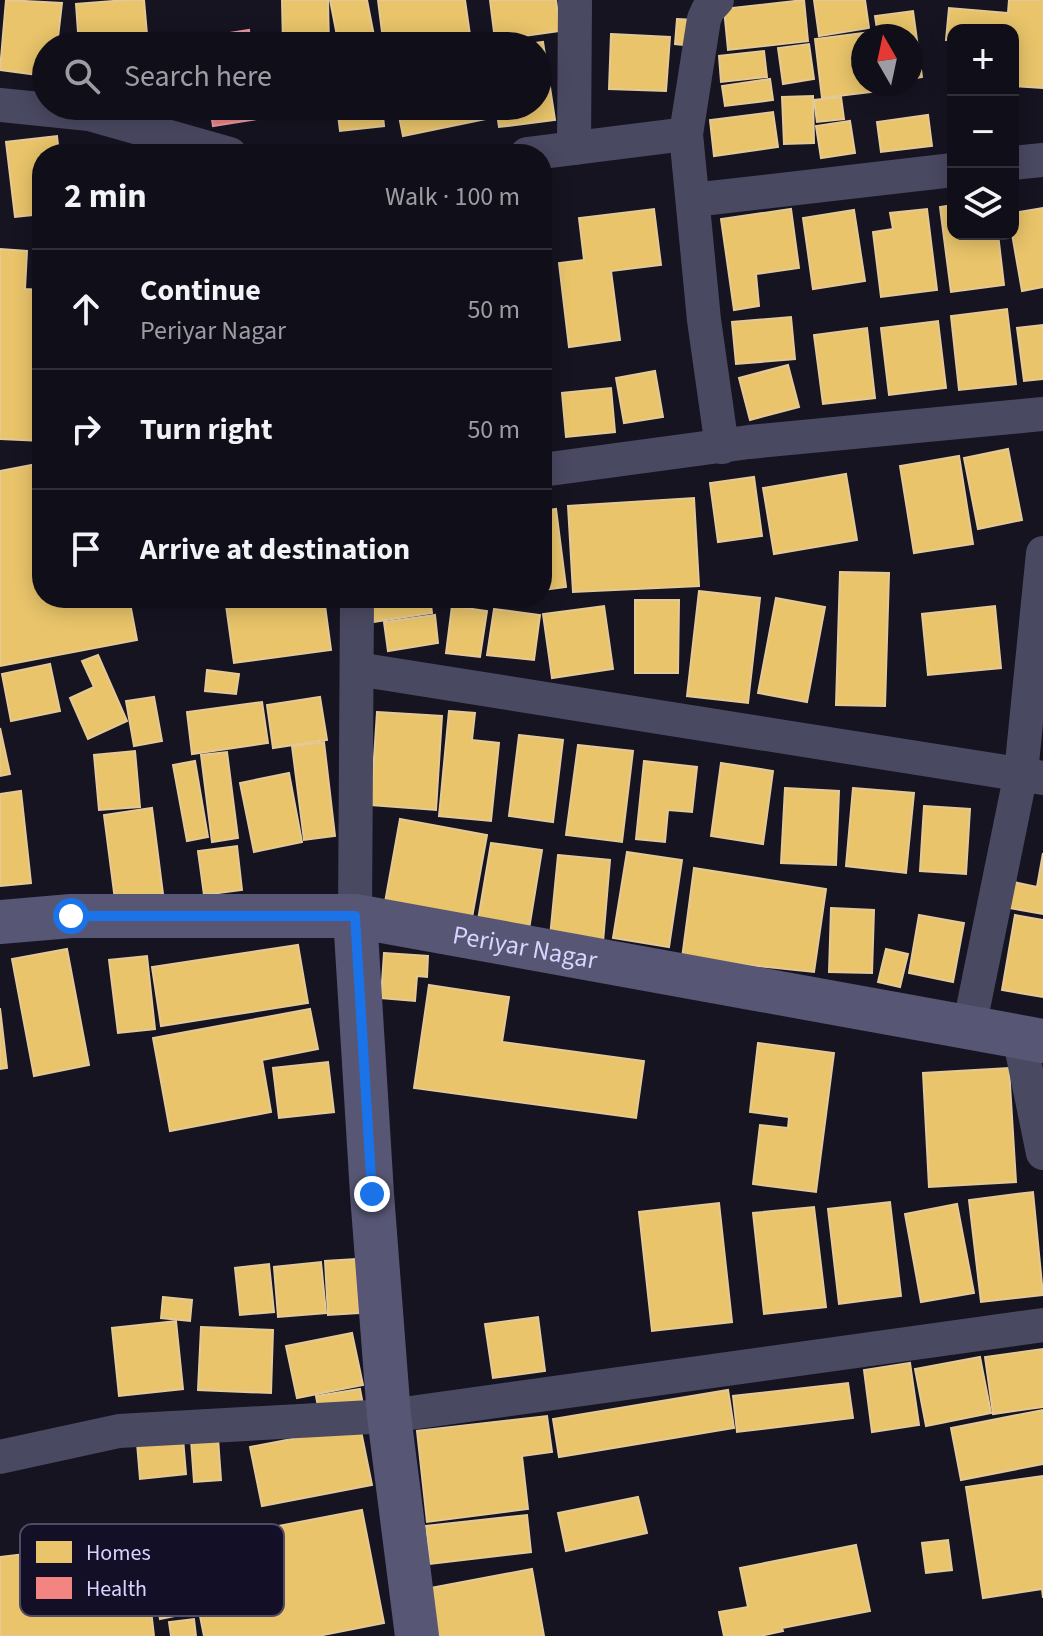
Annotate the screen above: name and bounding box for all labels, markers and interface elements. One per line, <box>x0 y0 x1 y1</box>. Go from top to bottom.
north arrow <box>851 24 923 96</box>
map controls <box>947 24 1019 240</box>
button: + <box>947 24 1019 96</box>
search box <box>32 32 552 120</box>
icon: search <box>60 54 104 98</box>
text: Search here <box>124 55 272 98</box>
button: − <box>947 96 1019 168</box>
button: layers <box>947 168 1019 240</box>
text: 2 min <box>64 172 147 221</box>
text: Walk · 100 m <box>385 178 520 215</box>
text: Continue <box>140 269 261 312</box>
icon: ahead <box>64 287 108 331</box>
text: 50 m <box>467 291 520 328</box>
text: Periyar Nagar <box>140 312 286 349</box>
icon: right <box>64 407 108 451</box>
text: Turn right <box>140 408 272 451</box>
text: 50 m <box>467 411 520 448</box>
icon: arrive <box>64 527 108 571</box>
text: Arrive at destination <box>140 528 410 571</box>
route start <box>53 898 89 934</box>
street label: Periyar Nagar <box>450 916 601 979</box>
route end <box>354 1176 390 1212</box>
legend <box>20 1524 284 1616</box>
text: Homes <box>86 1537 151 1569</box>
text: Health <box>86 1573 147 1605</box>

